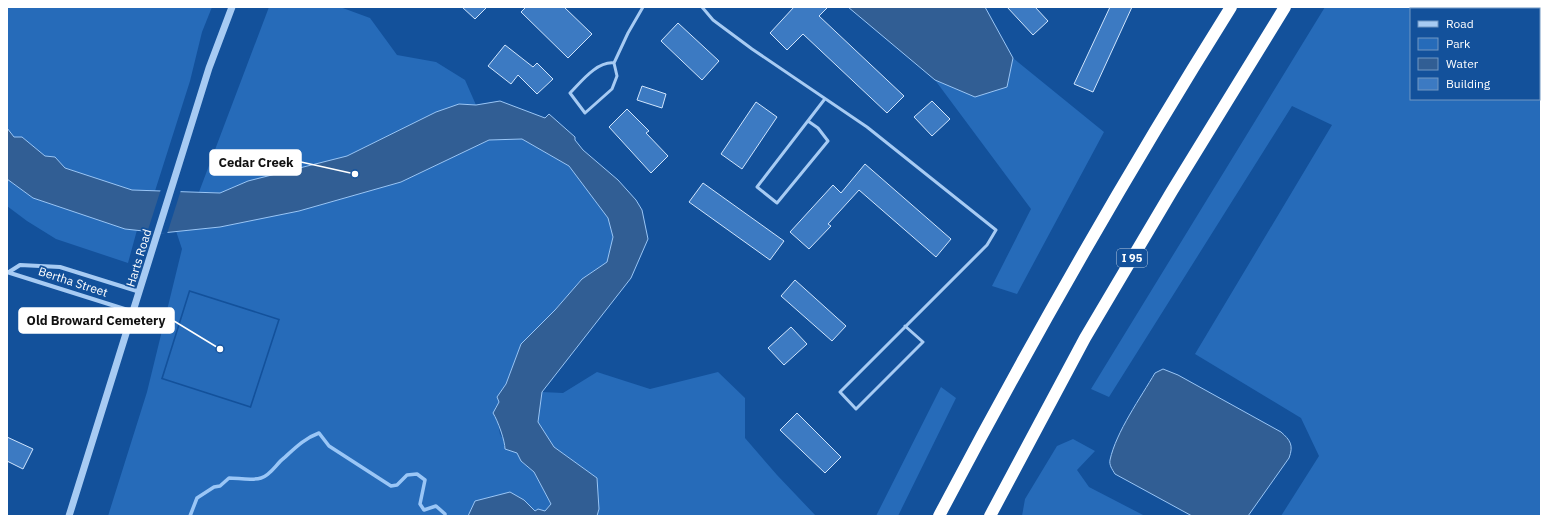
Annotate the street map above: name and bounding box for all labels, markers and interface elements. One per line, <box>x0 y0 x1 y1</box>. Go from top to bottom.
legend <box>1410 8 1540 100</box>
text: Road <box>1446 16 1474 31</box>
text: Park <box>1446 36 1471 51</box>
text: Water <box>1446 56 1479 71</box>
text: Building <box>1446 76 1491 91</box>
callout: Cedar Creek <box>210 150 301 175</box>
text: Cedar Creek <box>218 154 294 171</box>
street label: Harts Road <box>123 227 154 289</box>
road number: I 95 <box>1117 249 1147 267</box>
street label: Bertha Street <box>37 263 110 300</box>
callout: Old Broward Cemetery <box>19 308 174 333</box>
text: Old Broward Cemetery <box>27 312 165 329</box>

